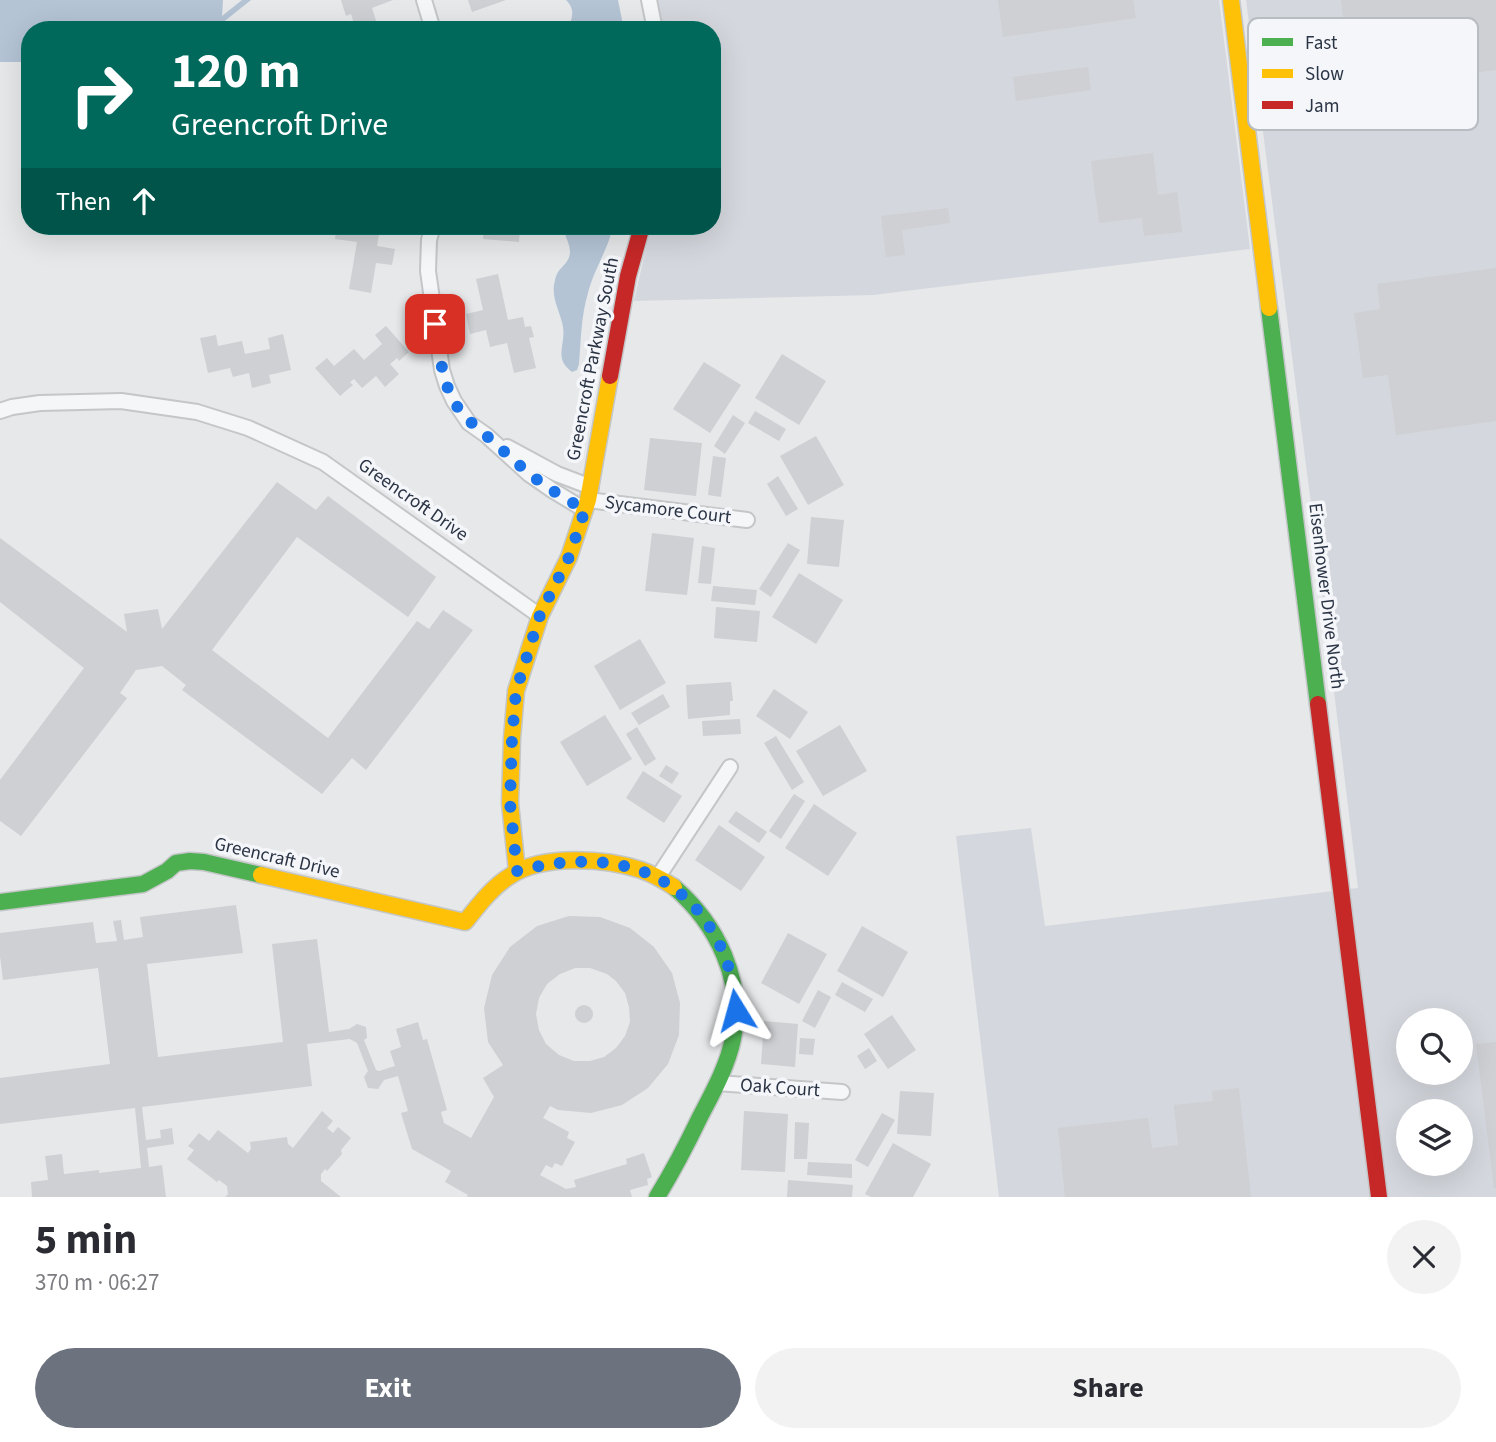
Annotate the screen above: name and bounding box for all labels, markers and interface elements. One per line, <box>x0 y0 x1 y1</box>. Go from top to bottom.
legend <box>1248 18 1478 130</box>
text: Fast <box>1305 30 1338 57</box>
text: 120 m <box>171 37 300 107</box>
icon: right <box>56 49 147 140</box>
text: Slow <box>1305 61 1344 88</box>
text: Jam <box>1305 93 1339 120</box>
text: Greencroft Drive <box>171 102 388 148</box>
icon: ahead <box>125 182 163 220</box>
text: Then <box>56 183 111 220</box>
street label: Greencroft Parkway South <box>560 255 626 463</box>
pin <box>405 294 465 354</box>
icon: arrive <box>416 305 454 343</box>
street label: Greencroft Drive <box>352 452 474 548</box>
street label: Sycamore Court <box>603 489 733 531</box>
street label: Eisenhower Drive North <box>1301 501 1351 691</box>
street label: Greencraft Drive <box>212 830 342 886</box>
position arrow <box>699 973 773 1047</box>
map controls <box>1396 1008 1473 1176</box>
button: search <box>1396 1008 1473 1085</box>
street label: Oak Court <box>739 1072 821 1104</box>
button: layers <box>1396 1099 1473 1176</box>
text: 5 min <box>35 1210 137 1270</box>
button: close <box>1387 1220 1461 1294</box>
text: 370 m · 06:27 <box>35 1266 159 1299</box>
button: Exit <box>35 1348 741 1428</box>
button: Share <box>755 1348 1461 1428</box>

